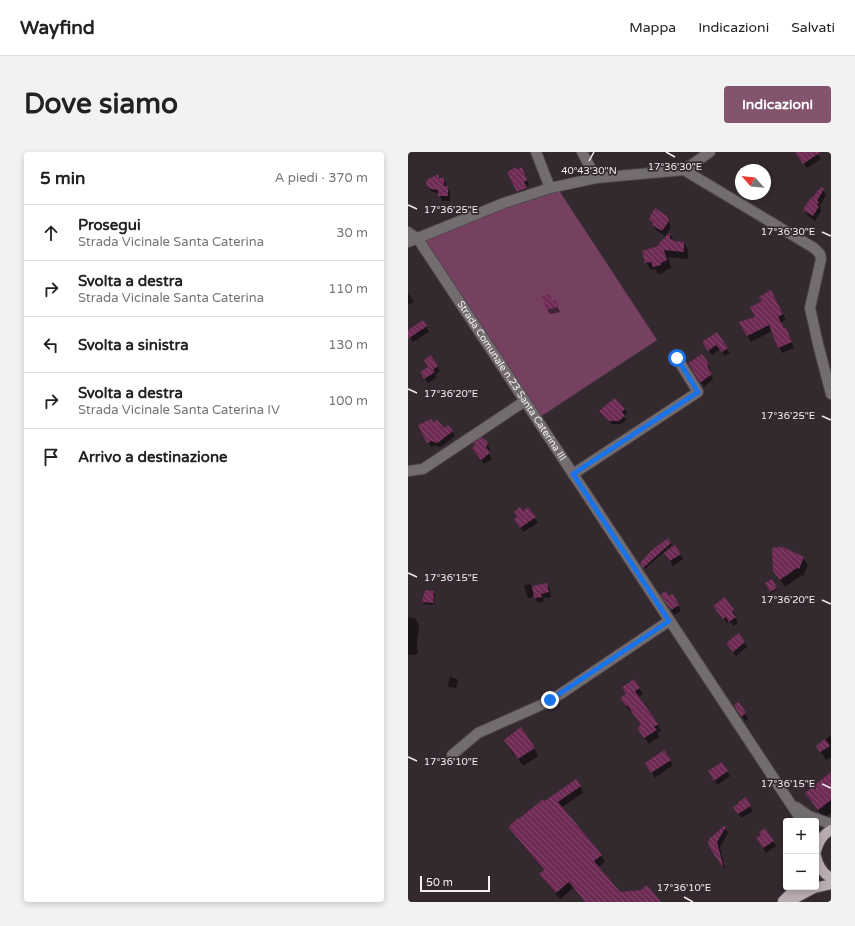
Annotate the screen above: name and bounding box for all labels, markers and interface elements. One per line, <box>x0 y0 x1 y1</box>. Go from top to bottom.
text: Wayfind <box>20 17 95 39</box>
text: Mappa <box>629 19 676 36</box>
text: Indicazioni <box>698 19 769 36</box>
text: Salvati <box>791 19 835 36</box>
button: Indicazioni <box>724 86 831 123</box>
text: Dove siamo <box>24 87 178 121</box>
text: 17°36'30"E <box>648 161 702 173</box>
north arrow <box>735 164 771 200</box>
text: 40°43'30"N <box>561 165 617 177</box>
text: 5 min <box>40 168 85 189</box>
text: A piedi · 370 m <box>275 170 368 186</box>
text: 17°36'25"E <box>424 204 478 216</box>
text: Prosegui <box>78 216 141 234</box>
icon: ahead <box>40 222 62 244</box>
text: 30 m <box>336 225 368 241</box>
text: 17°36'30"E <box>761 226 815 238</box>
text: Strada Vicinale Santa Caterina <box>78 234 264 250</box>
text: Svolta a destra <box>78 272 183 290</box>
icon: right <box>40 278 62 300</box>
text: 110 m <box>328 281 368 297</box>
text: Strada Vicinale Santa Caterina <box>78 290 264 306</box>
street label: Strada Comunale n.23 Santa Caterina III <box>454 298 569 463</box>
icon: left <box>40 334 62 356</box>
text: Svolta a sinistra <box>78 336 189 354</box>
text: 130 m <box>328 337 368 353</box>
route start <box>668 349 686 367</box>
text: Svolta a destra <box>78 384 183 402</box>
text: 17°36'20"E <box>424 388 478 400</box>
icon: right <box>40 390 62 412</box>
text: 100 m <box>328 393 368 409</box>
text: Strada Vicinale Santa Caterina IV <box>78 402 280 418</box>
text: 17°36'25"E <box>761 410 815 422</box>
icon: arrive <box>40 446 62 468</box>
text: Arrivo a destinazione <box>78 448 228 466</box>
text: 17°36'15"E <box>424 572 478 584</box>
text: 17°36'20"E <box>761 594 815 606</box>
route end <box>541 691 559 709</box>
text: 17°36'10"E <box>424 756 478 768</box>
text: 17°36'15"E <box>761 778 815 790</box>
map controls <box>783 818 819 890</box>
button: + <box>783 818 819 854</box>
button: − <box>783 854 819 890</box>
scale bar <box>420 874 490 893</box>
text: 50 m <box>426 876 453 889</box>
text: 17°36'10"E <box>657 882 711 894</box>

